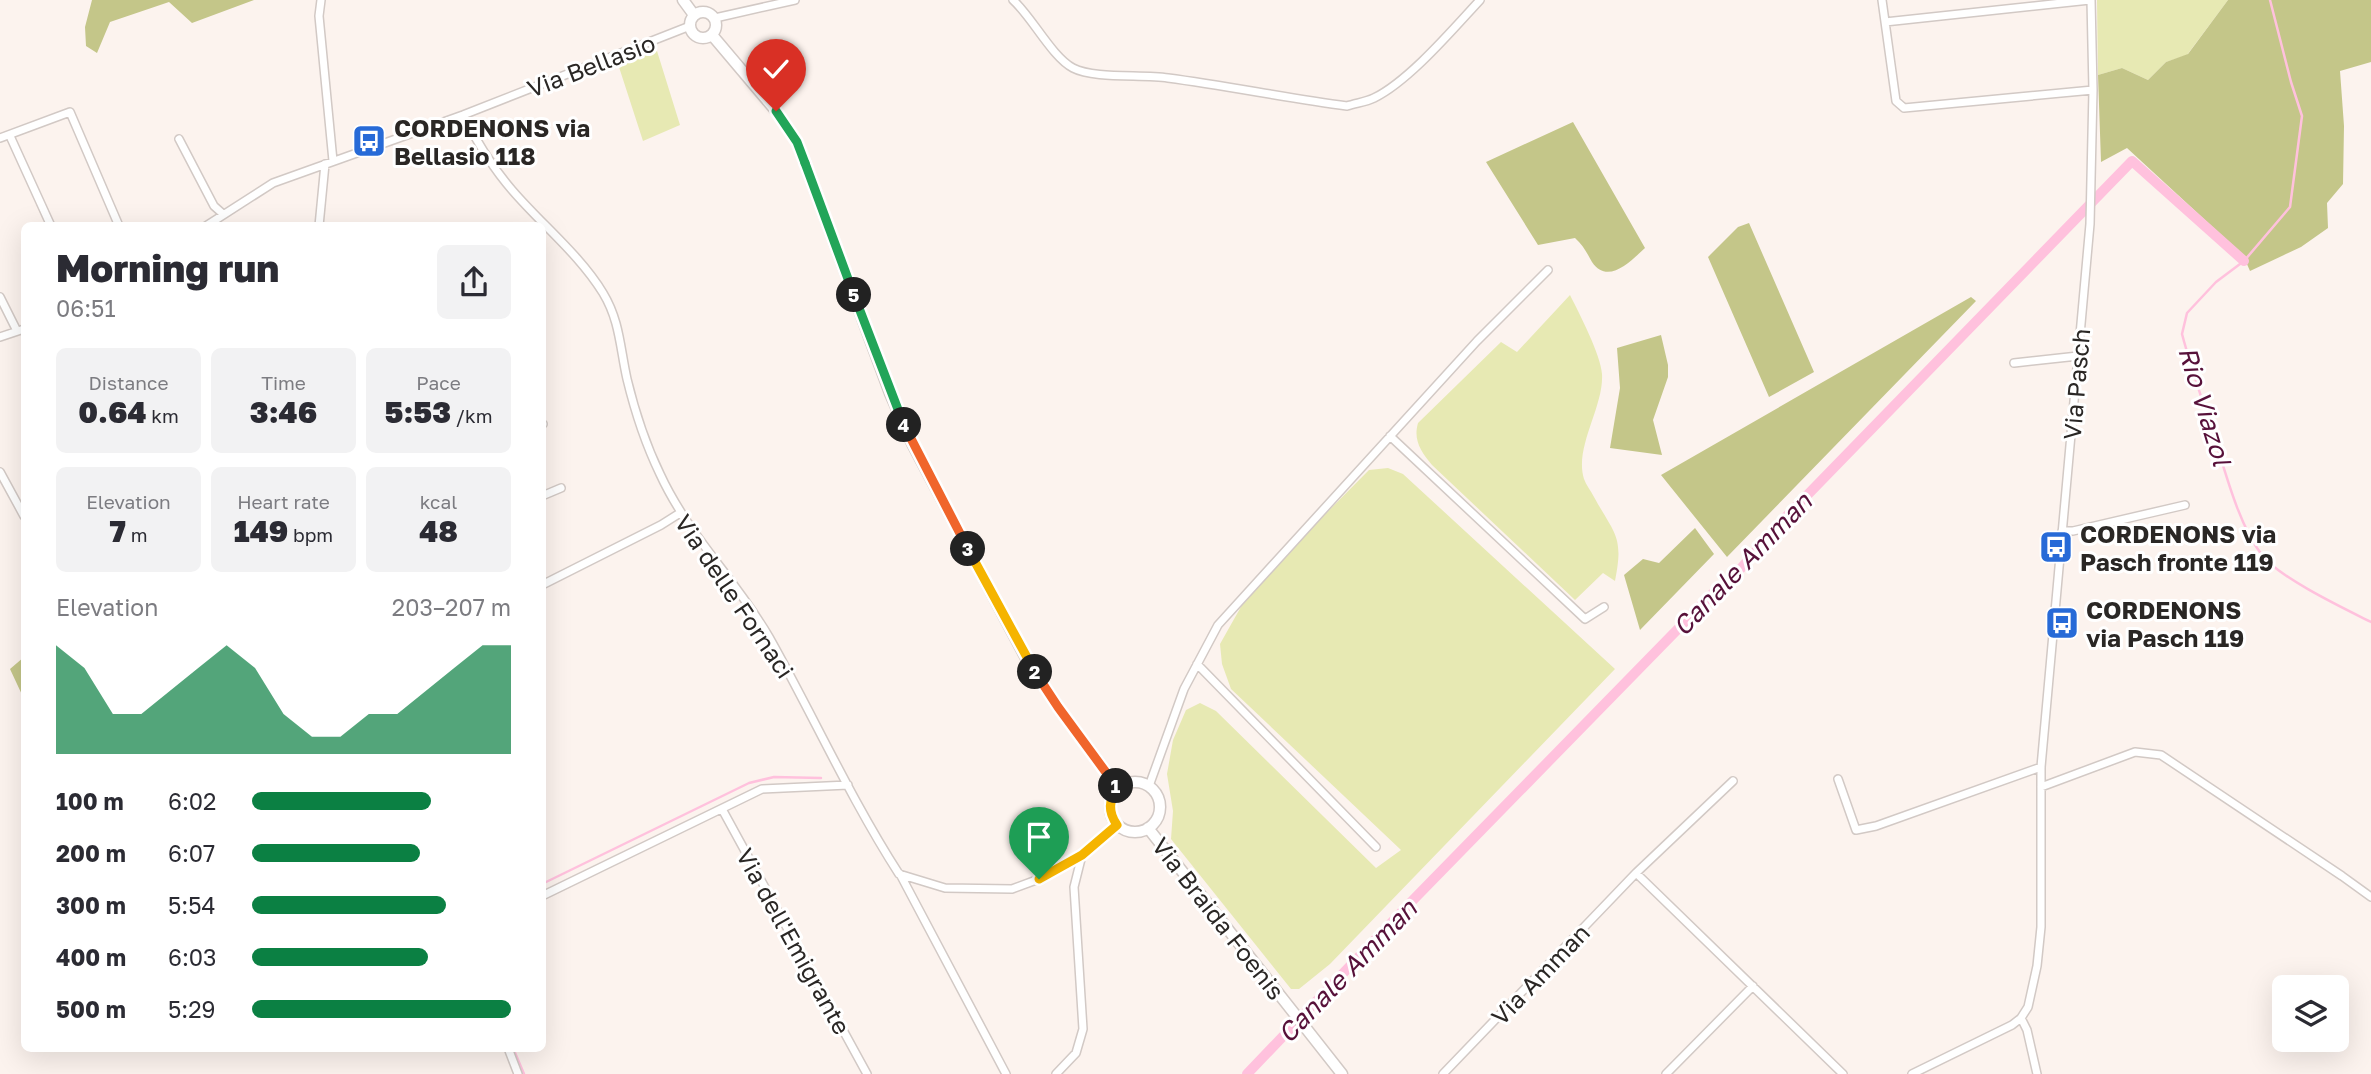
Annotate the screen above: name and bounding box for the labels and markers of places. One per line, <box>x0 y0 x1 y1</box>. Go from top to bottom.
pin <box>746 39 806 111</box>
place label: CORDENONS via Bellasio 118 <box>394 113 590 170</box>
bus stop icon: CORDENONS via Bellasio 118 <box>350 122 388 160</box>
pin: 5 <box>836 278 872 312</box>
pin: 4 <box>886 408 922 442</box>
place label: CORDENONS via Pasch fronte 119 <box>2080 519 2276 576</box>
bus stop icon: CORDENONS via Pasch fronte 119 <box>2037 528 2075 566</box>
pin: 3 <box>950 532 986 566</box>
place label: CORDENONS via Pasch 119 <box>2086 595 2244 652</box>
bus stop icon: CORDENONS via Pasch 119 <box>2043 604 2081 642</box>
pin: 2 <box>1018 654 1052 690</box>
pin: 1 <box>1098 768 1134 804</box>
pin <box>1009 807 1069 879</box>

